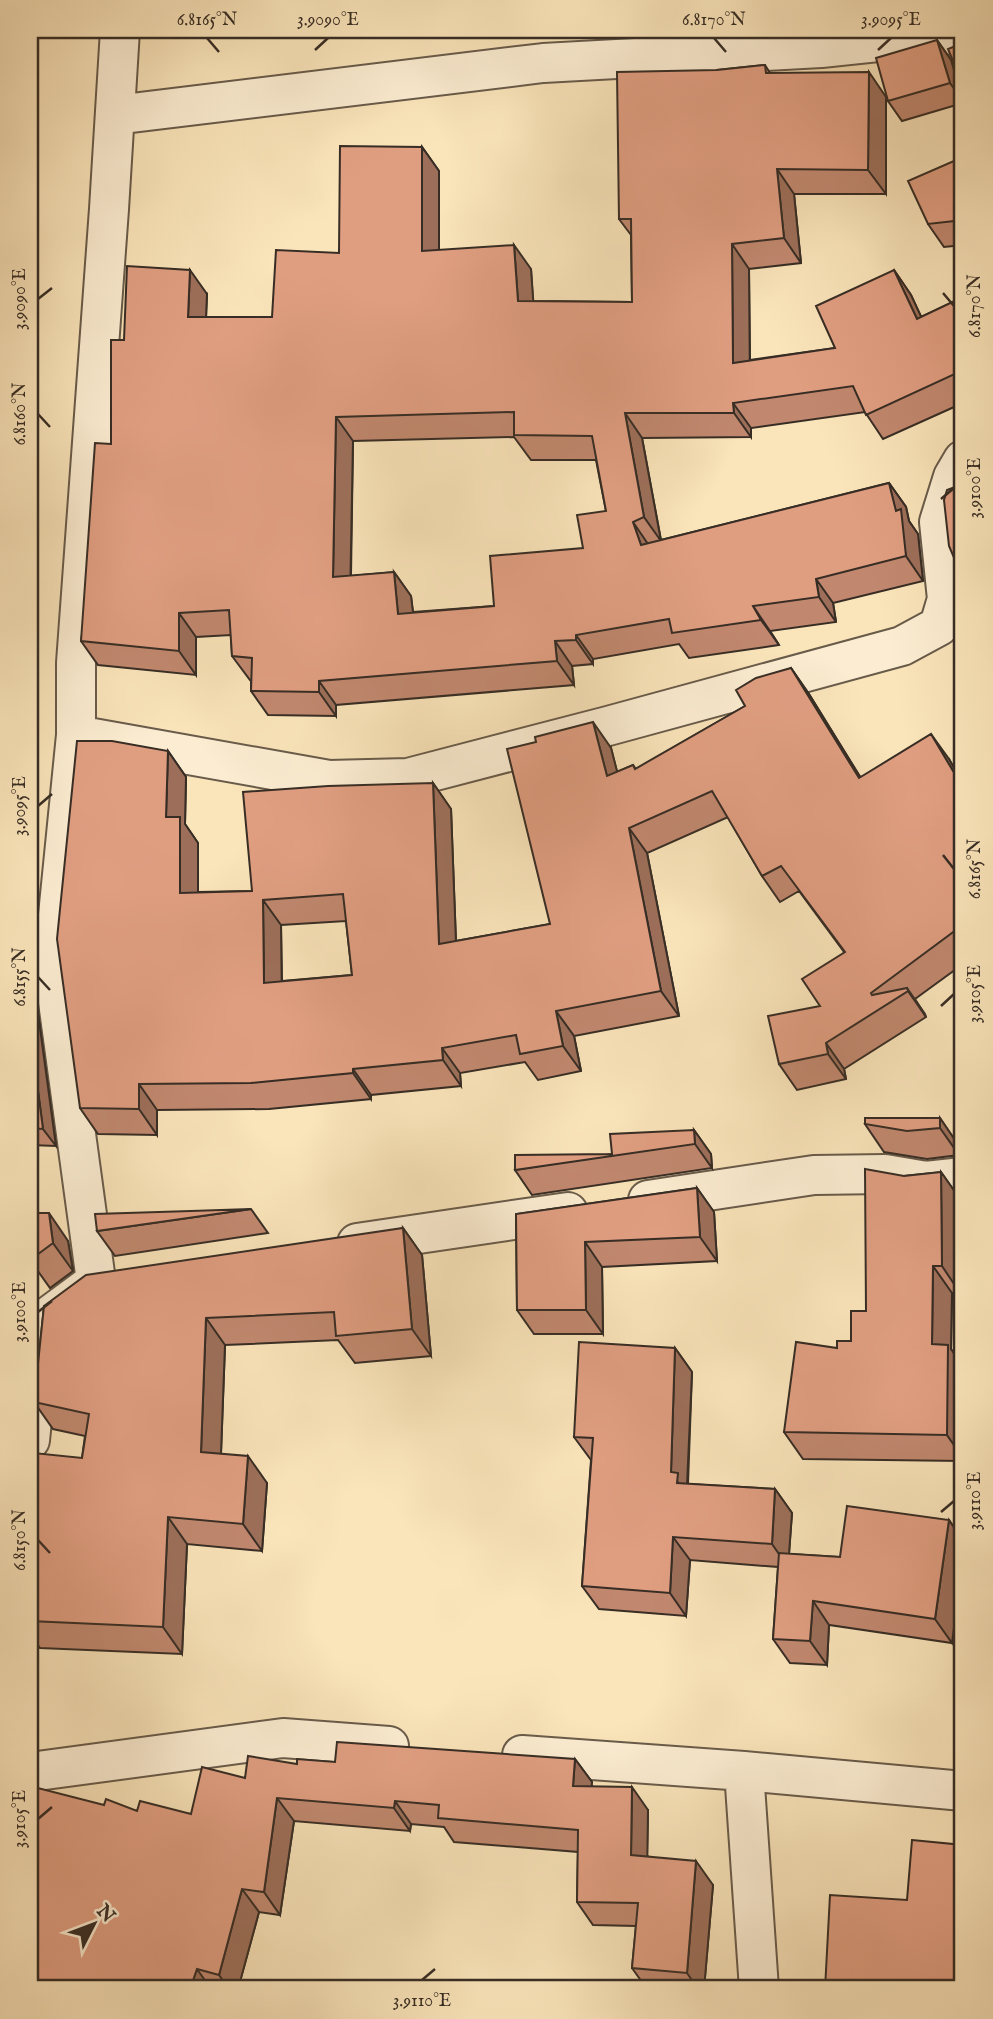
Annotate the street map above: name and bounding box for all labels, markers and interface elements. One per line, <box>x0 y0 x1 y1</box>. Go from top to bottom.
text: 6.8165°N <box>177 9 238 32</box>
text: 3.9090°E <box>297 9 359 32</box>
text: 6.8170°N <box>682 9 746 32</box>
text: 3.9095°E <box>861 9 921 32</box>
text: 3.9090°E <box>9 268 32 330</box>
text: 6.8170°N <box>964 274 987 338</box>
text: 6.8160°N <box>9 382 32 445</box>
text: 3.9100°E <box>964 458 987 518</box>
text: 3.9095°E <box>9 776 32 836</box>
text: 6.8165°N <box>964 838 987 899</box>
text: 6.8155°N <box>9 947 32 1007</box>
text: 3.9105°E <box>964 965 987 1023</box>
text: 3.9100°E <box>9 1282 32 1342</box>
text: 3.9110°E <box>964 1472 987 1530</box>
text: 6.8150°N <box>9 1509 32 1571</box>
text: 3.9105°E <box>9 1790 32 1848</box>
north arrow <box>60 1890 130 1960</box>
text: N <box>90 1899 120 1929</box>
text: 3.9110°E <box>393 1990 451 2013</box>

